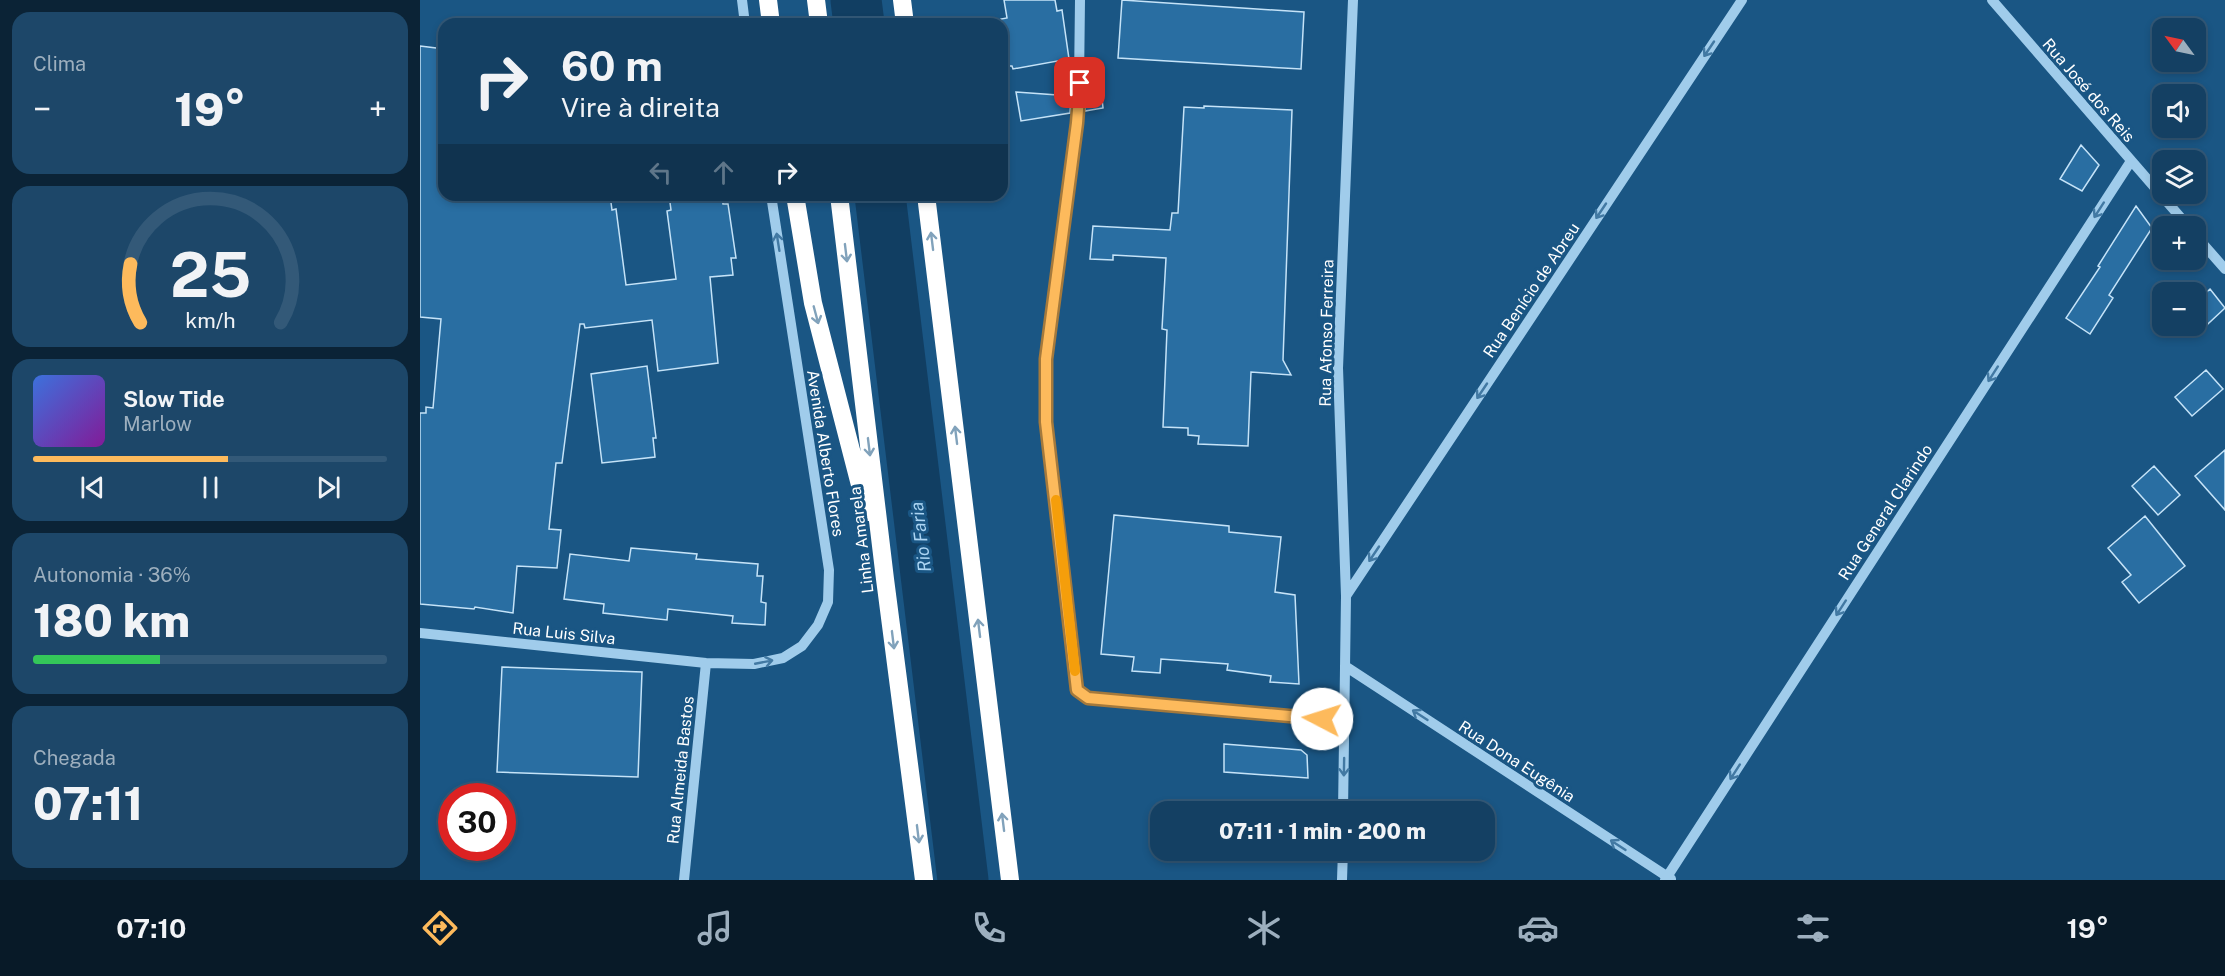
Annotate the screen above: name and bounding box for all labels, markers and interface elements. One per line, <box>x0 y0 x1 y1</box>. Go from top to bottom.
north arrow <box>2152 18 2206 72</box>
map controls <box>2152 18 2206 336</box>
street label: Rua José dos Reis <box>2039 35 2139 146</box>
one-way arrow <box>1703 40 1716 57</box>
text: 60 m <box>561 41 663 90</box>
icon: right <box>462 42 540 120</box>
text: Clima <box>33 52 86 76</box>
pin <box>1054 57 1105 108</box>
icon: arrive <box>1063 66 1096 99</box>
text: 19° <box>174 83 246 136</box>
button: sound <box>2152 84 2206 138</box>
text: − <box>33 90 51 128</box>
text: + <box>369 90 387 128</box>
text: Vire à direita <box>561 91 720 123</box>
button: layers <box>2152 150 2206 204</box>
icon: left <box>644 156 677 189</box>
icon: ahead <box>707 156 740 189</box>
icon: right <box>770 156 803 189</box>
one-way arrow <box>2093 201 2105 218</box>
one-way arrow <box>1595 202 1607 219</box>
button: + <box>2152 216 2206 270</box>
street label: Rua Benício de Abreu <box>1479 219 1584 361</box>
one-way arrow <box>926 232 937 252</box>
one-way arrow <box>773 233 784 252</box>
text: 25 <box>169 239 251 312</box>
one-way arrow <box>841 243 852 263</box>
street label: Rua Afonso Ferreira <box>1316 259 1337 407</box>
button: − <box>2152 282 2206 336</box>
one-way arrow <box>811 305 822 324</box>
text: km/h <box>185 309 235 334</box>
one-way arrow <box>1987 365 1999 382</box>
street label: Avenida Alberto Flores <box>803 368 848 538</box>
one-way arrow <box>1476 382 1488 399</box>
text: Slow Tide <box>123 386 225 412</box>
text: Marlow <box>123 412 192 436</box>
one-way arrow <box>950 425 961 445</box>
one-way arrow <box>864 436 875 456</box>
street label: Rua General Clarindo <box>1834 441 1936 584</box>
icon: previous <box>76 471 109 504</box>
icon: pause <box>194 471 227 504</box>
icon: next <box>312 471 345 504</box>
street label: Linha Amarela <box>846 486 877 594</box>
water label: Rio Faria <box>906 501 935 573</box>
one-way arrow <box>1368 545 1380 561</box>
text: Autonomia · 36% <box>33 563 191 587</box>
text: 180 km <box>33 594 190 647</box>
one-way arrow <box>1835 599 1847 616</box>
street label: Rua Luis Silva <box>512 619 616 648</box>
one-way arrow <box>974 619 985 639</box>
one-way arrow <box>887 630 898 650</box>
one-way arrow <box>754 656 773 667</box>
position arrow <box>1290 687 1354 751</box>
street label: Rua Almeida Bastos <box>663 695 698 845</box>
one-way arrow <box>1412 709 1429 721</box>
street label: Rua Dona Eugênia <box>1455 717 1578 806</box>
text: Chegada <box>33 746 116 770</box>
one-way arrow <box>1338 756 1350 776</box>
one-way arrow <box>1729 763 1741 779</box>
text: 07:11 <box>33 777 143 830</box>
speed limit sign: 30 <box>438 783 516 861</box>
one-way arrow <box>997 813 1008 832</box>
text: 07:11 · 1 min · 200 m <box>1219 818 1426 844</box>
one-way arrow <box>912 823 923 843</box>
one-way arrow <box>1610 838 1627 850</box>
icon: directions <box>419 907 461 949</box>
icon: music <box>694 907 736 949</box>
icon: phone <box>968 907 1010 949</box>
icon: climate <box>1243 907 1285 949</box>
icon: car <box>1517 907 1559 949</box>
icon: filters <box>1792 907 1834 949</box>
text: 07:10 <box>116 912 186 944</box>
text: 19° <box>2067 912 2109 944</box>

